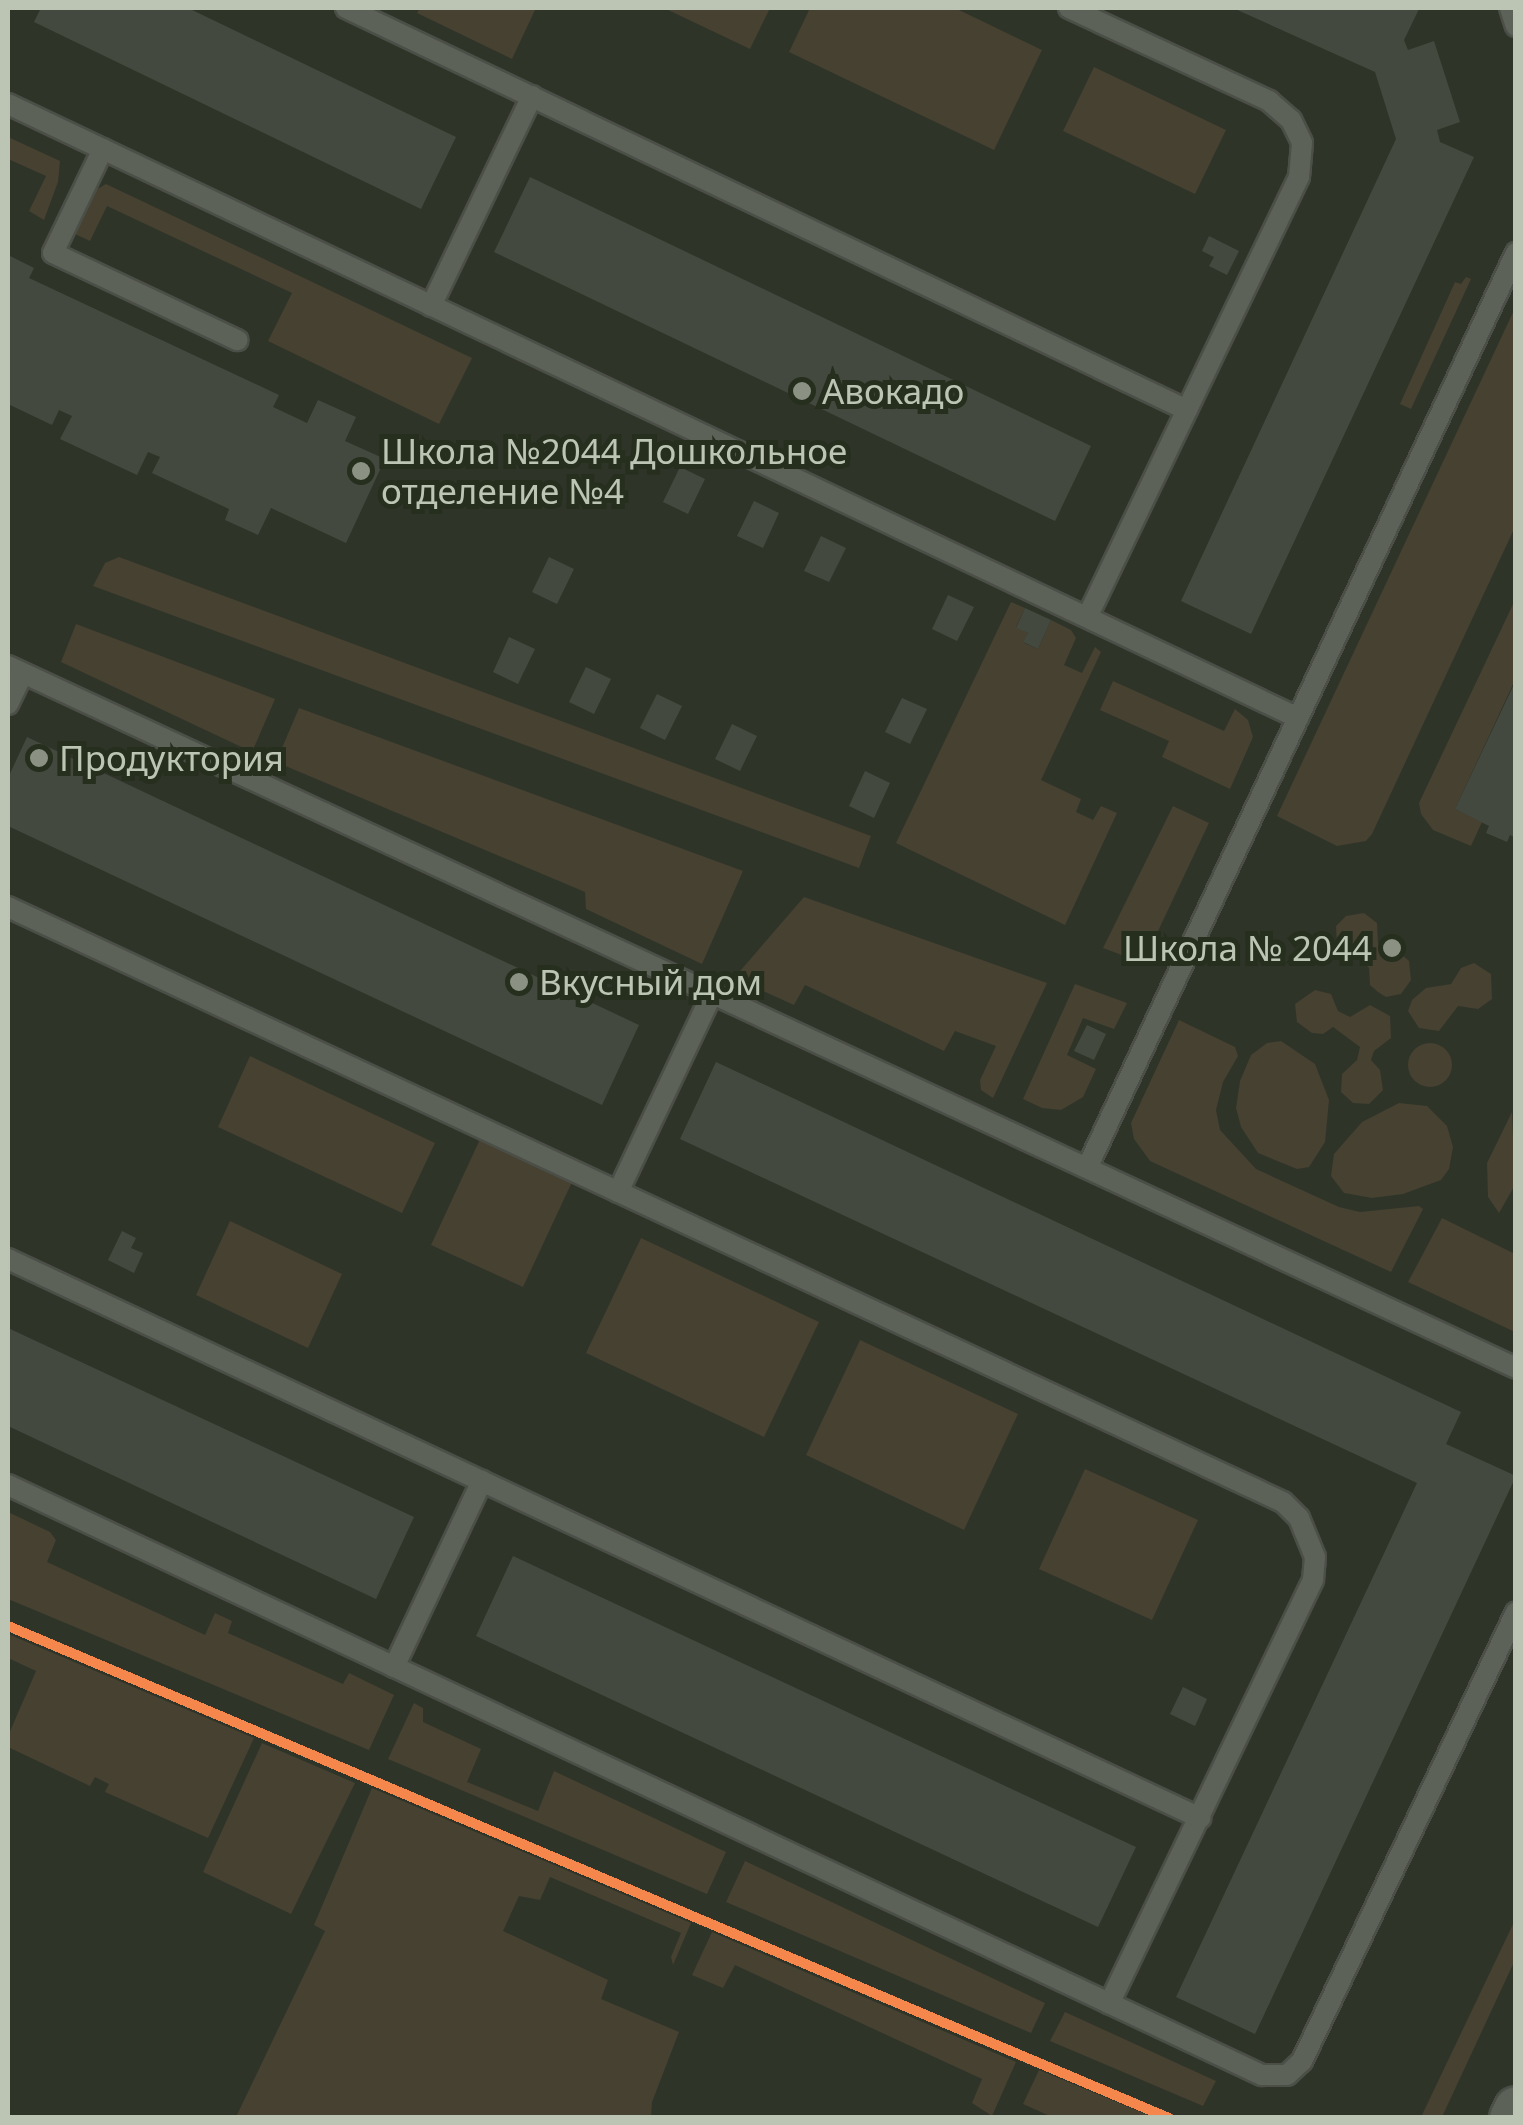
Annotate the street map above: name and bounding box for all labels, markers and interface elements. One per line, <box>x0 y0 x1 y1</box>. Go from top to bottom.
place label: Авокадо <box>822 370 964 412</box>
marker: Авокадо <box>791 380 813 402</box>
place label: Школа №2044 Дошкольное отделение №4 <box>381 430 847 512</box>
marker: Школа №2044 Дошкольное отделение №4 <box>350 460 372 482</box>
place label: Продуктория <box>59 737 284 779</box>
marker: Продуктория <box>28 747 50 769</box>
place label: Школа № 2044 <box>1123 927 1372 969</box>
marker: Школа № 2044 <box>1381 937 1403 959</box>
place label: Вкусный дом <box>539 961 762 1003</box>
marker: Вкусный дом <box>508 971 530 993</box>

